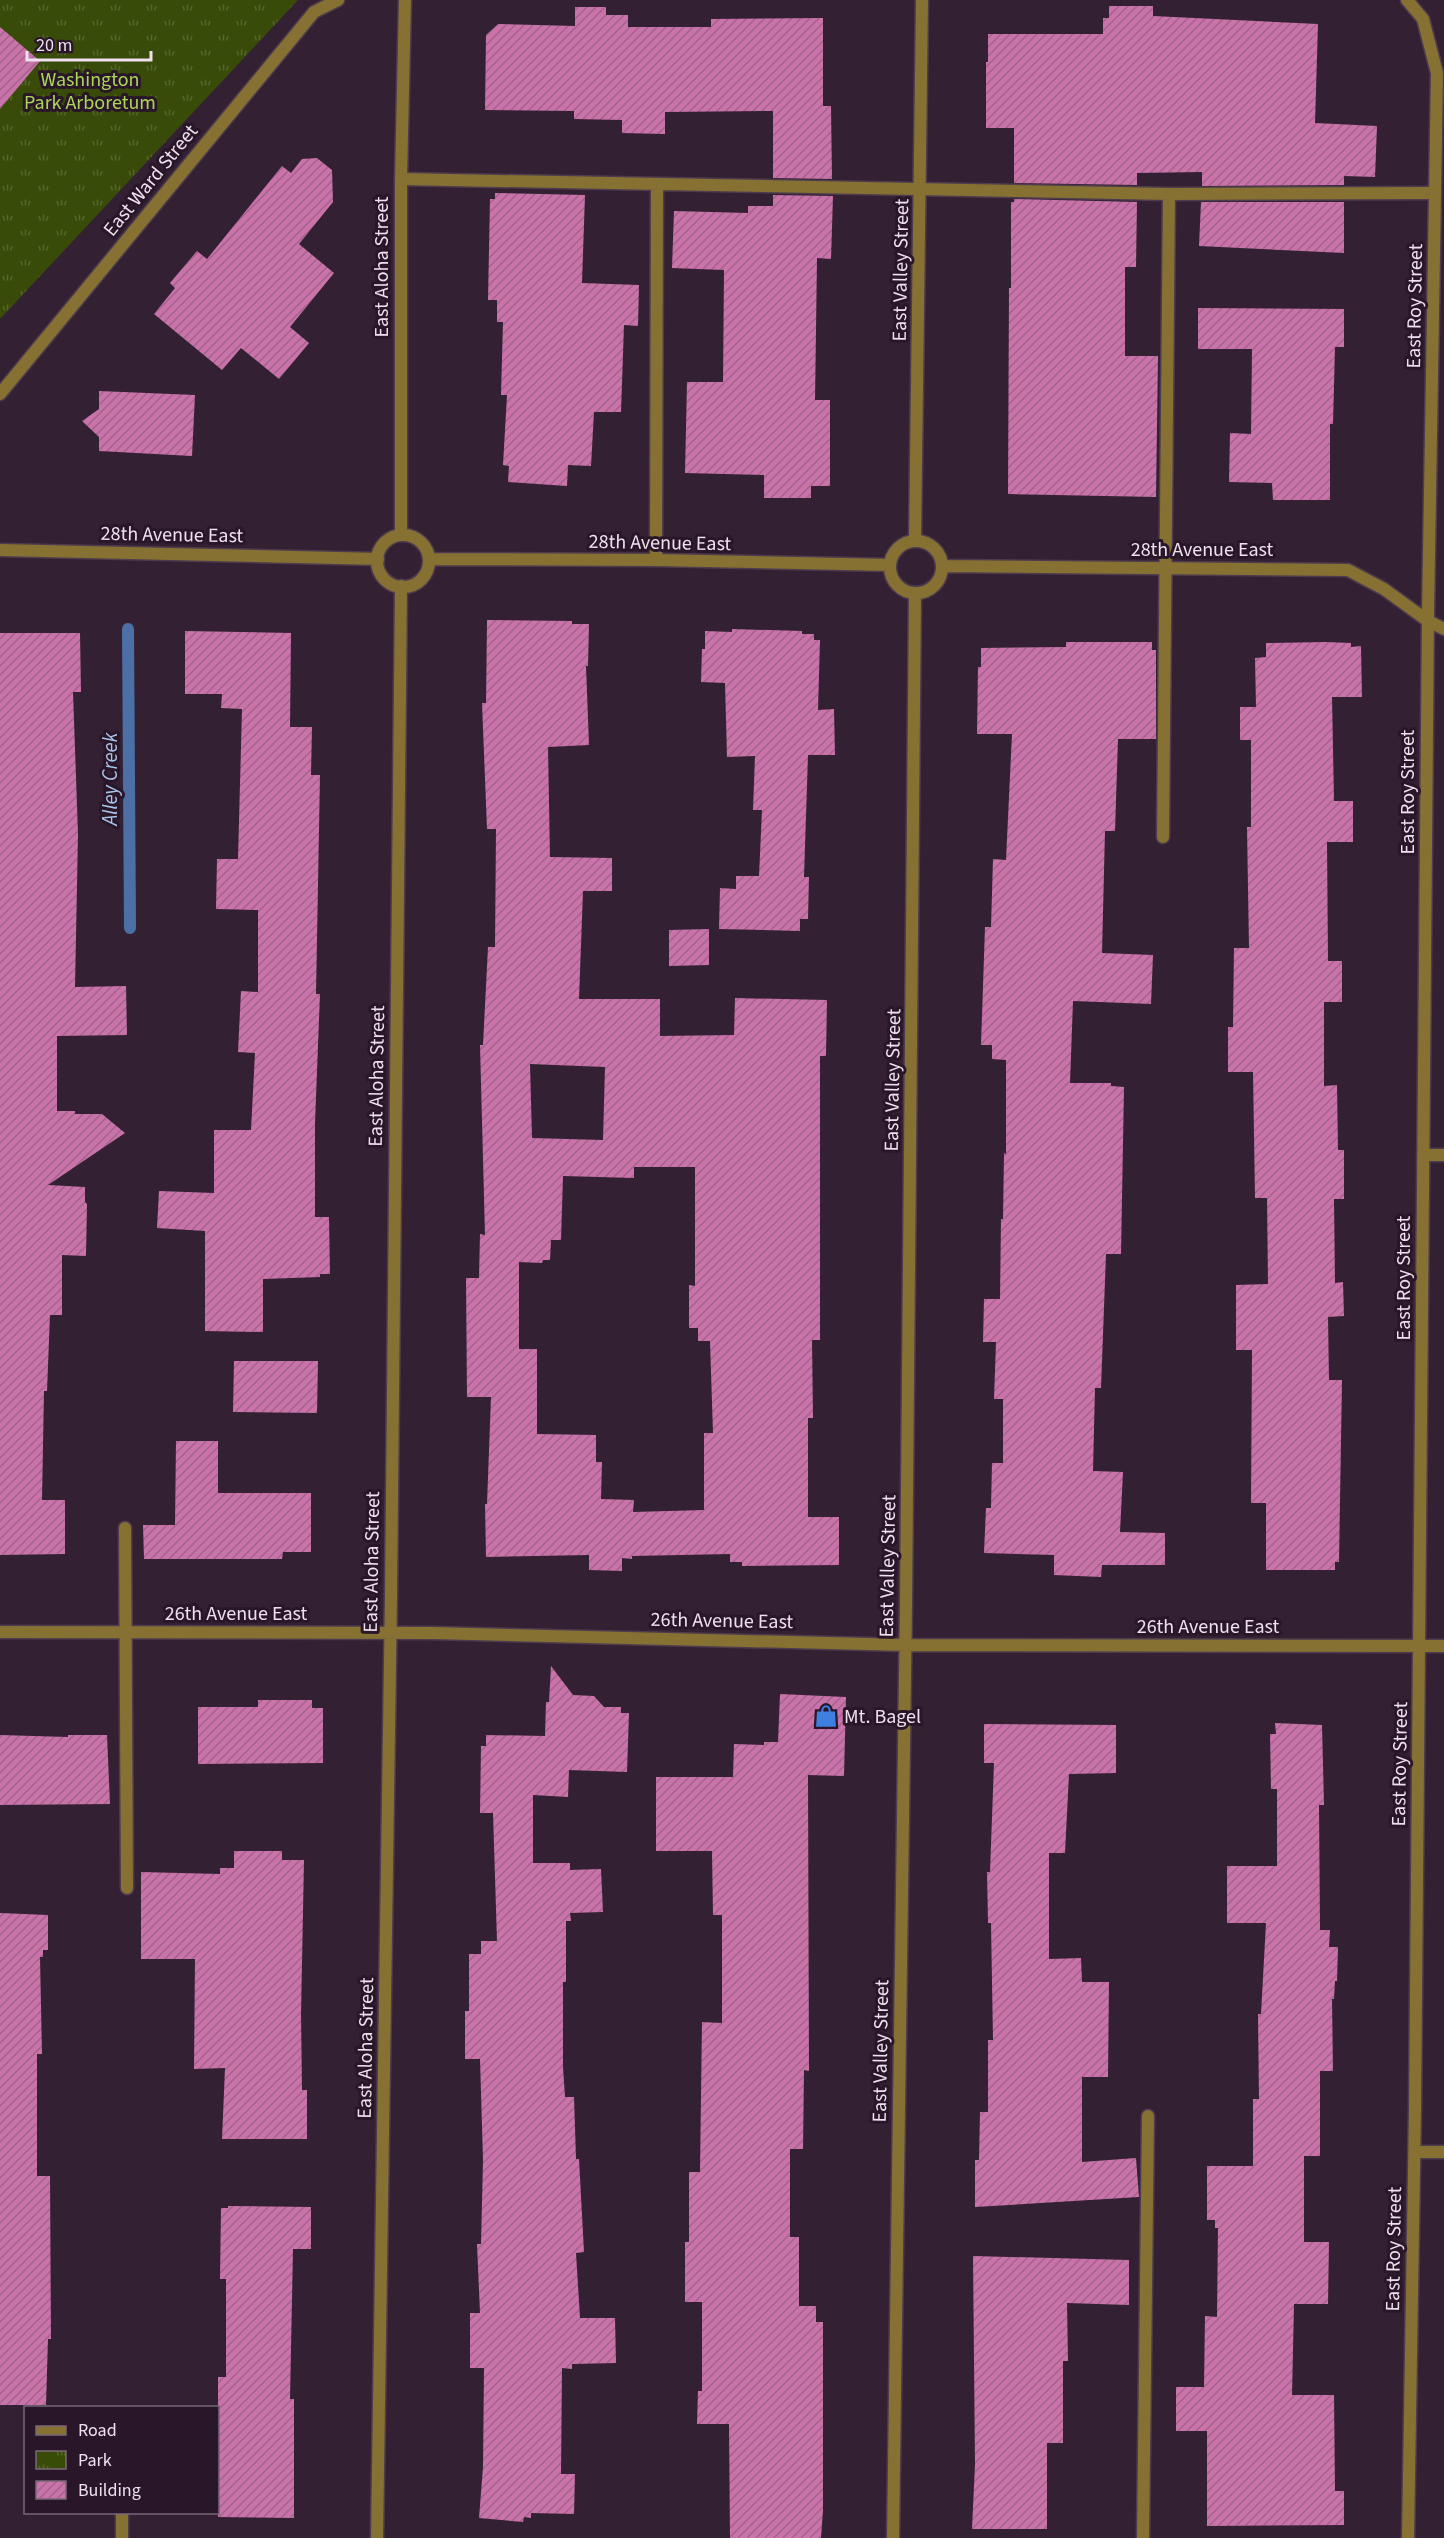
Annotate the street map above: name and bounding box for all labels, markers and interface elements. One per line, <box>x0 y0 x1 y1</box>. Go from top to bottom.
scale bar <box>27 24 152 62</box>
text: 20 m <box>36 33 72 58</box>
park label: Washington Park Arboretum <box>24 66 156 117</box>
street label: East Ward Street <box>97 118 205 243</box>
street label: East Aloha Street <box>368 196 396 338</box>
street label: East Valley Street <box>886 198 916 342</box>
street label: East Roy Street <box>1400 243 1430 369</box>
street label: 28th Avenue East <box>100 520 244 550</box>
street label: 28th Avenue East <box>588 528 732 558</box>
street label: 28th Avenue East <box>1131 536 1273 564</box>
street label: East Roy Street <box>1394 729 1422 854</box>
water label: Alley Creek <box>95 731 125 828</box>
street label: East Aloha Street <box>362 1005 392 1147</box>
street label: East Valley Street <box>878 1008 908 1152</box>
street label: East Roy Street <box>1390 1215 1418 1340</box>
street label: East Aloha Street <box>357 1491 387 1633</box>
street label: East Valley Street <box>873 1494 903 1638</box>
street label: 26th Avenue East <box>165 1600 307 1628</box>
street label: 26th Avenue East <box>650 1606 794 1636</box>
street label: 26th Avenue East <box>1137 1613 1279 1641</box>
street label: East Roy Street <box>1385 1701 1415 1827</box>
shop icon: Mt. Bagel <box>813 1703 839 1729</box>
place label: Mt. Bagel <box>844 1703 921 1731</box>
street label: East Aloha Street <box>351 1977 381 2119</box>
street label: East Valley Street <box>866 1979 896 2123</box>
street label: East Roy Street <box>1379 2186 1409 2312</box>
legend <box>24 2406 219 2514</box>
text: Road <box>78 2418 117 2443</box>
text: Park <box>78 2448 112 2473</box>
text: Building <box>78 2478 141 2503</box>

